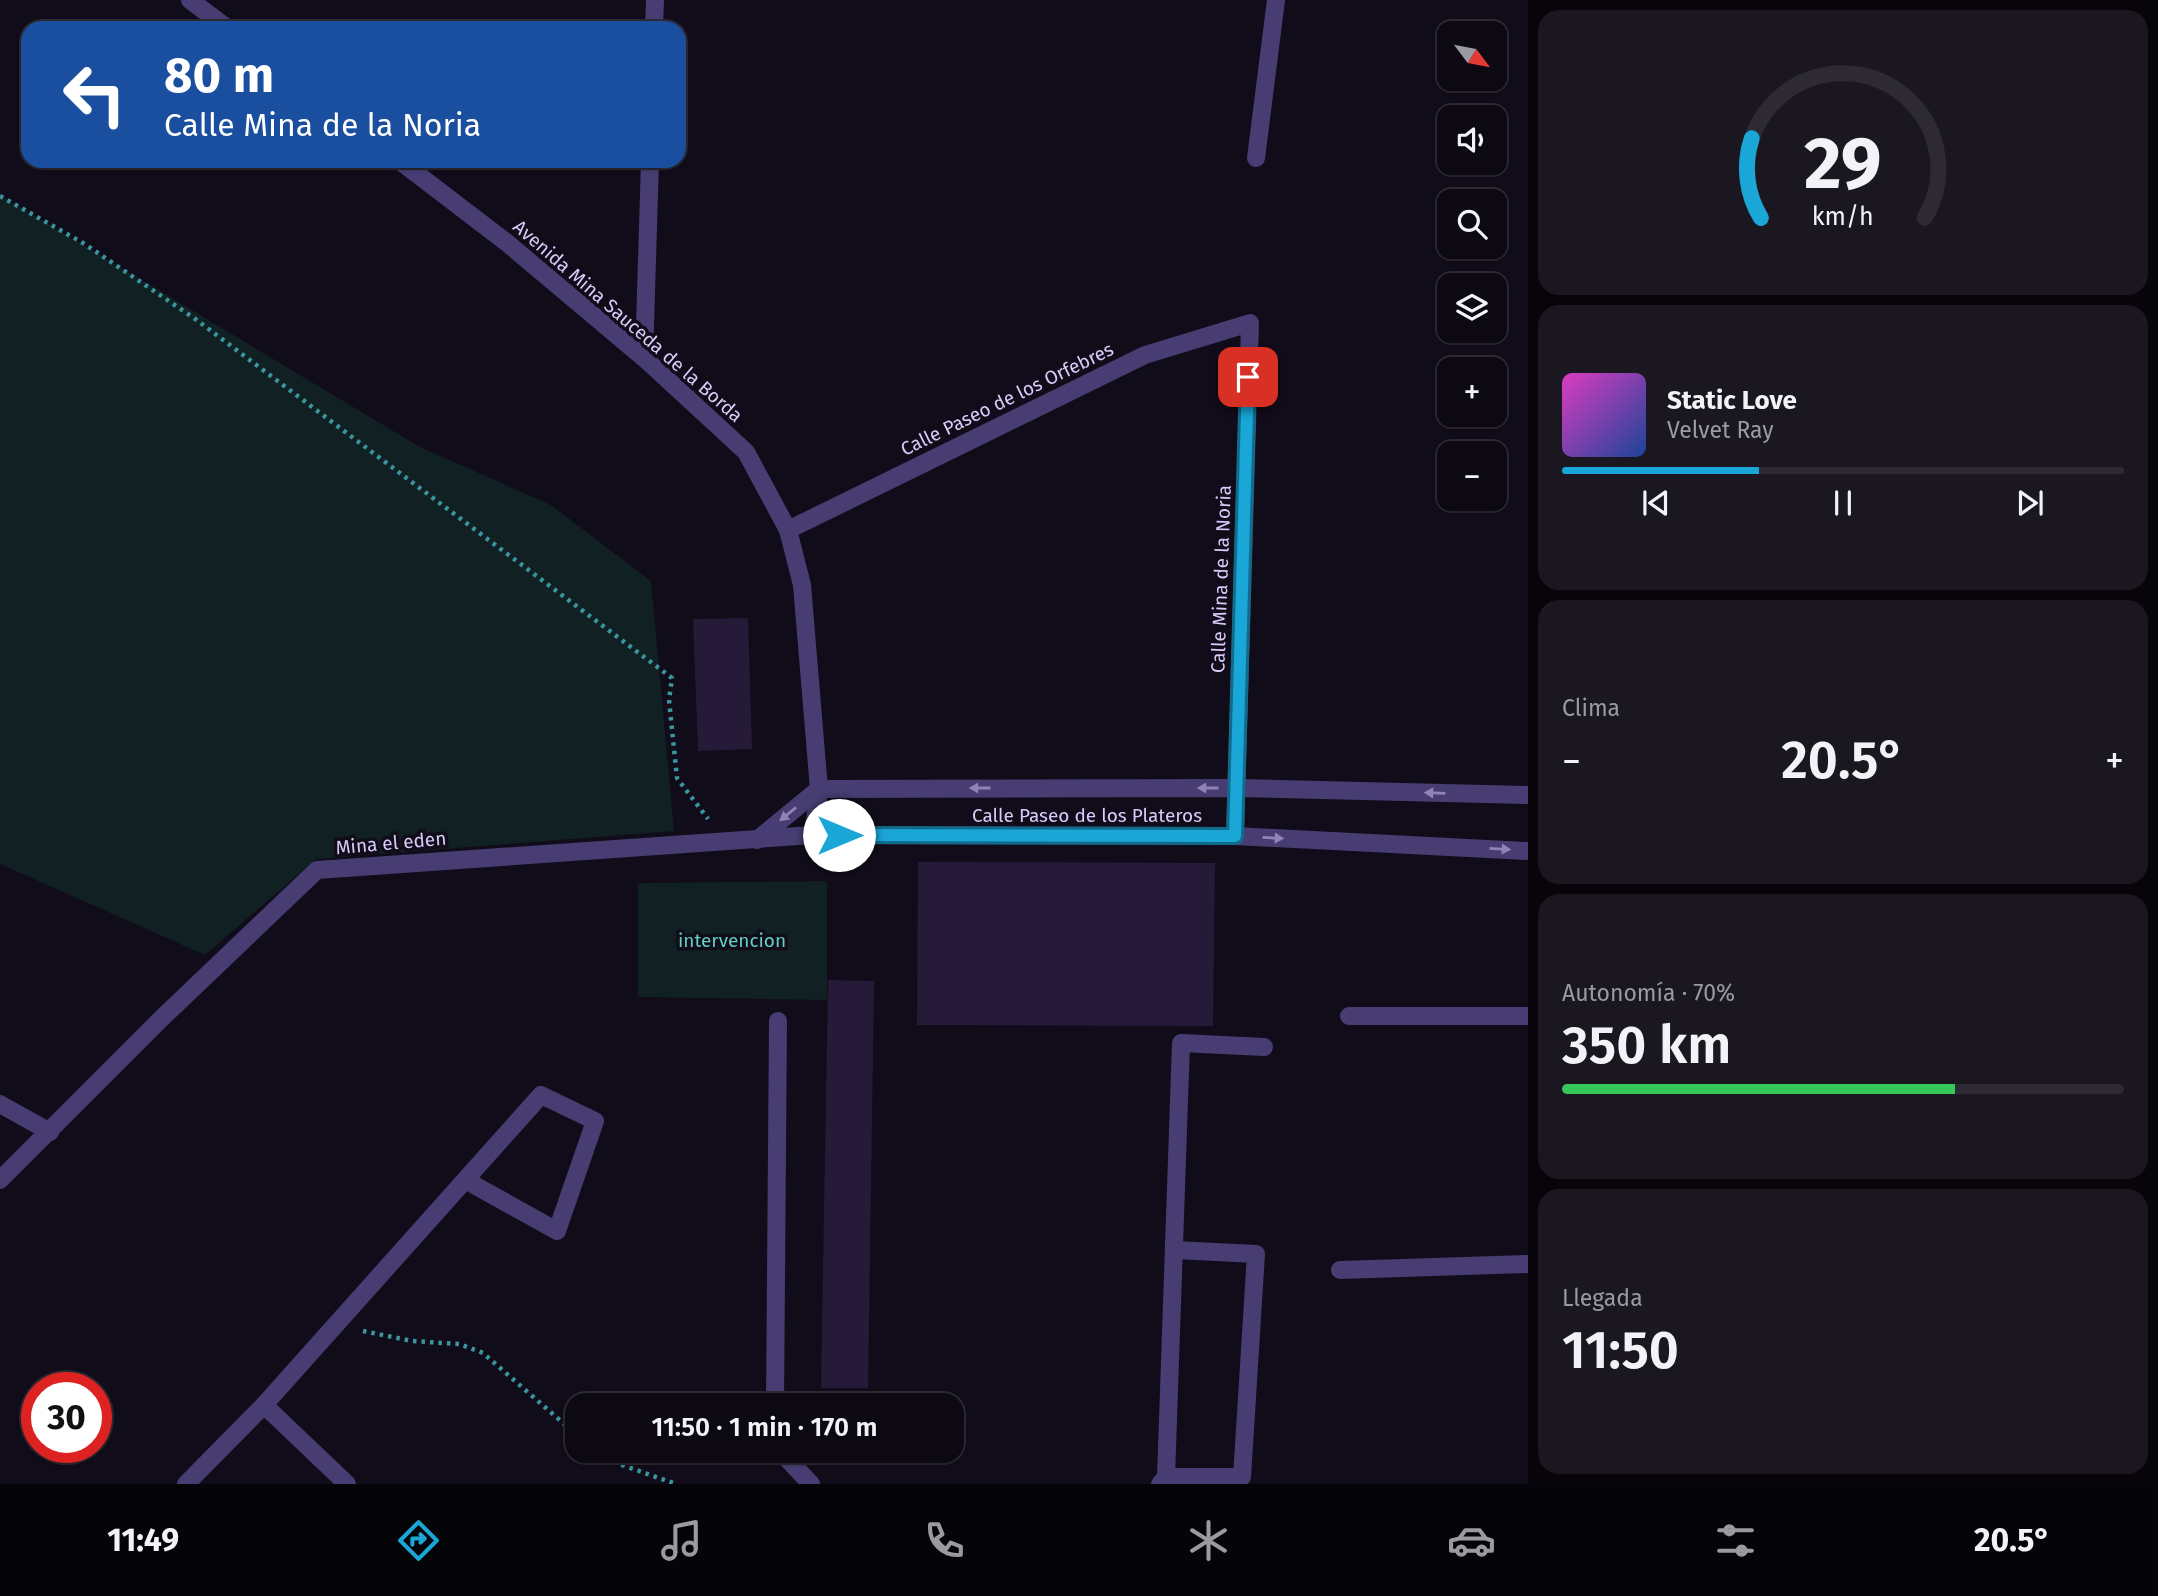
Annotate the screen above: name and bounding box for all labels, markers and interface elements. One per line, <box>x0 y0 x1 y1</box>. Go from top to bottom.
north arrow <box>1437 21 1507 91</box>
map controls <box>1437 21 1507 511</box>
text: 80 m <box>164 46 274 105</box>
icon: left <box>49 49 140 140</box>
button: sound <box>1437 105 1507 175</box>
text: Calle Mina de la Noria <box>164 106 481 144</box>
text: 29 <box>1804 121 1882 208</box>
button: search <box>1437 189 1507 259</box>
text: km/h <box>1812 202 1874 232</box>
street label: Avenida Mina Sauceda de la Borda <box>509 215 747 427</box>
button: layers <box>1437 273 1507 343</box>
street label: Calle Paseo de los Orfebres <box>897 337 1117 461</box>
pin <box>1218 347 1278 407</box>
button: + <box>1437 357 1507 427</box>
icon: arrive <box>1229 358 1267 396</box>
text: Static Love <box>1667 385 1797 416</box>
text: Velvet Ray <box>1667 416 1774 444</box>
button: − <box>1437 441 1507 511</box>
street label: Calle Mina de la Noria <box>1206 484 1236 674</box>
icon: previous <box>1637 484 1675 522</box>
icon: pause <box>1824 484 1862 522</box>
icon: next <box>2011 484 2049 522</box>
text: Clima <box>1562 694 1620 722</box>
text: 20.5° <box>1781 729 1905 792</box>
text: − <box>1562 738 1581 784</box>
text: + <box>2105 738 2124 784</box>
one-way arrow <box>969 782 991 794</box>
one-way arrow <box>1197 782 1219 794</box>
one-way arrow <box>1424 787 1446 798</box>
position arrow <box>802 798 876 872</box>
street label: Calle Paseo de los Plateros <box>972 804 1202 827</box>
one-way arrow <box>779 806 796 821</box>
street label: Mina el eden <box>335 827 447 859</box>
one-way arrow <box>1262 832 1284 843</box>
one-way arrow <box>1490 844 1512 855</box>
park label: intervencion <box>678 929 786 952</box>
text: Autonomía · 70% <box>1562 979 1735 1007</box>
text: 350 km <box>1562 1014 1731 1077</box>
text: Llegada <box>1562 1284 1643 1312</box>
text: 11:50 <box>1562 1319 1679 1382</box>
speed limit sign: 30 <box>21 1372 112 1463</box>
text: 11:50 · 1 min · 170 m <box>652 1412 877 1443</box>
icon: directions <box>394 1516 443 1565</box>
icon: music <box>657 1516 706 1565</box>
icon: phone <box>920 1516 969 1565</box>
icon: climate <box>1184 1516 1233 1565</box>
icon: car <box>1447 1516 1496 1565</box>
icon: filters <box>1711 1516 1760 1565</box>
text: 11:49 <box>107 1521 179 1559</box>
text: 20.5° <box>1974 1521 2051 1559</box>

